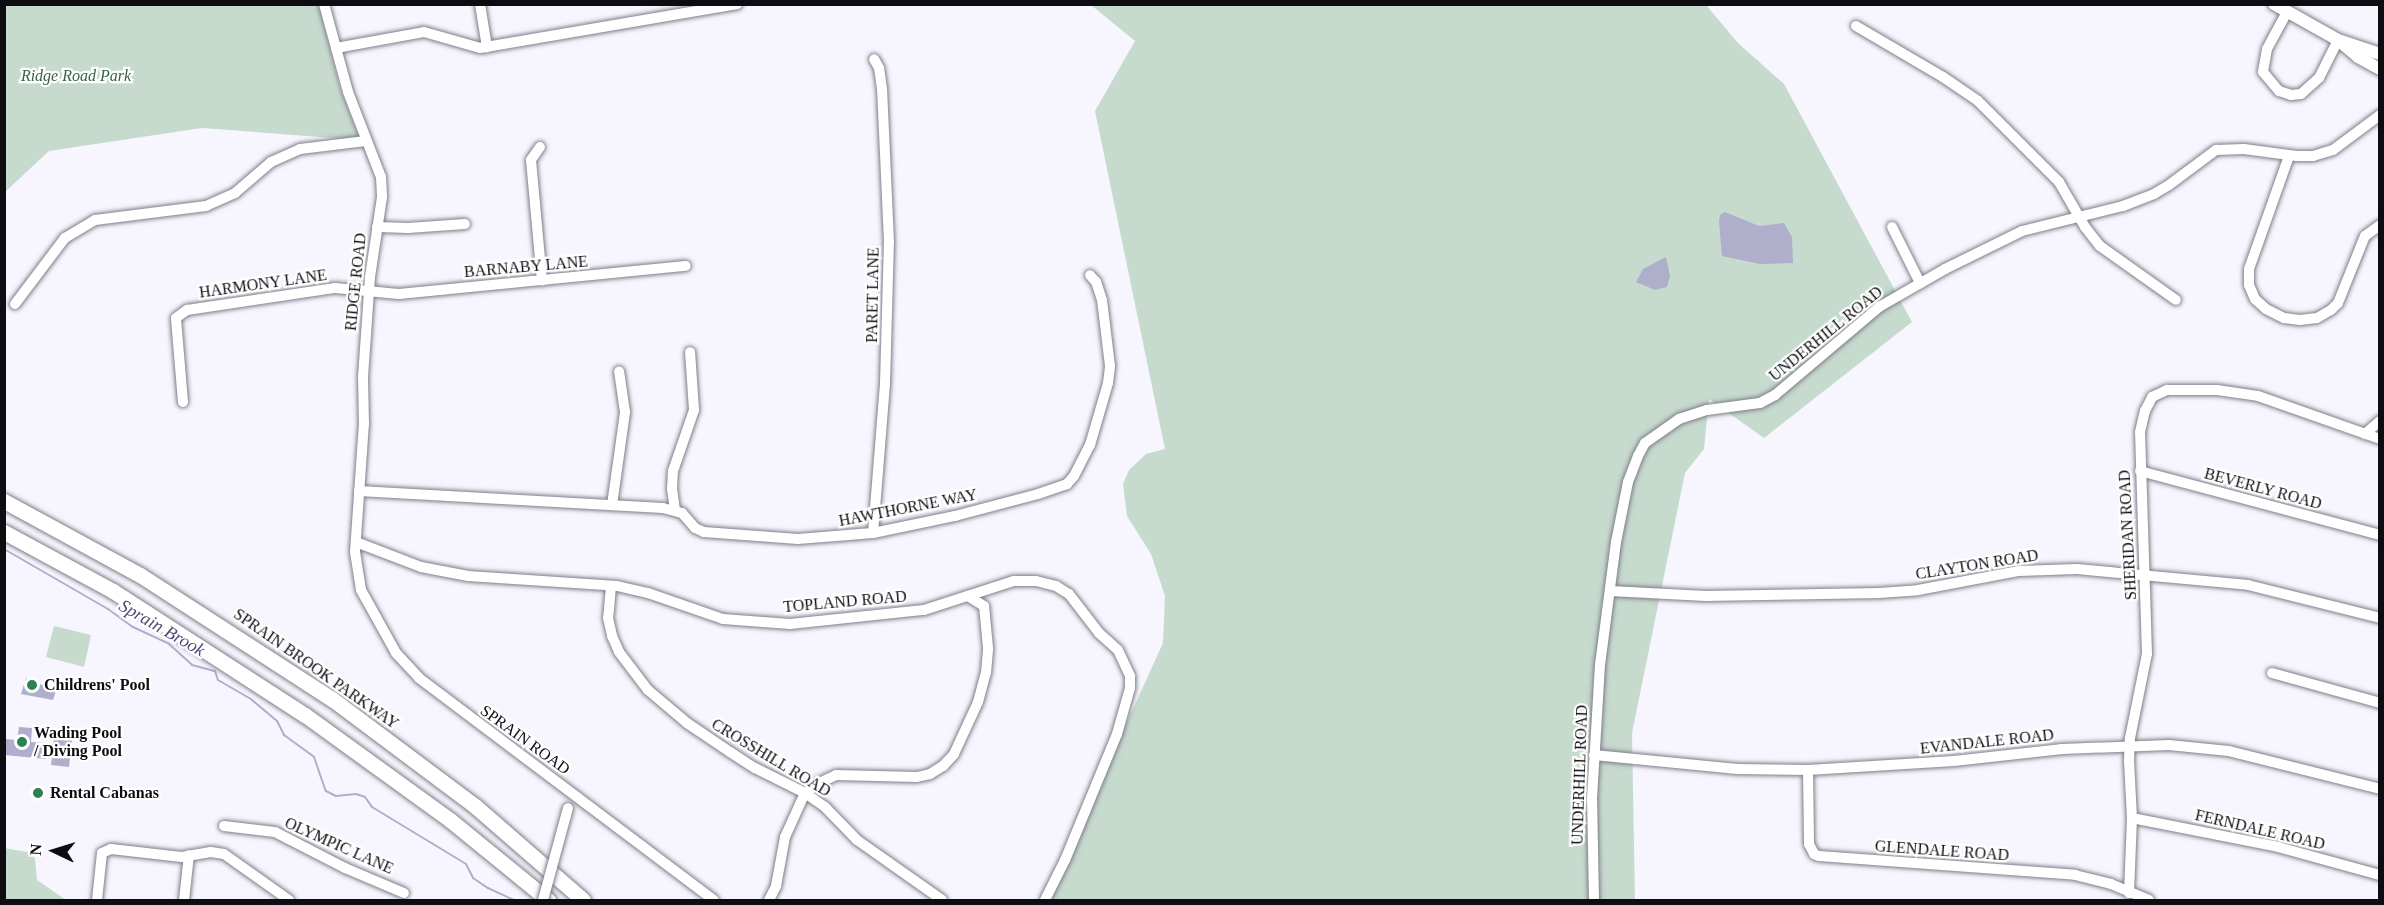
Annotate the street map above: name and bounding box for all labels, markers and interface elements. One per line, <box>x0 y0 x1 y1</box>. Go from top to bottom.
park label: Ridge Road Park <box>21 66 131 86</box>
street label: RIDGE ROAD <box>341 232 371 332</box>
street label: PARET LANE <box>863 247 883 343</box>
street label: BARNABY LANE <box>463 252 589 282</box>
street label: HARMONY LANE <box>198 265 328 303</box>
street label: UNDERHILL ROAD <box>1765 282 1887 386</box>
street label: BEVERLY ROAD <box>2202 464 2324 514</box>
street label: SHERIDAN ROAD <box>2115 469 2141 601</box>
street label: HAWTHORNE WAY <box>837 485 979 531</box>
street label: CLAYTON ROAD <box>1914 546 2040 584</box>
street label: TOPLAND ROAD <box>783 587 907 617</box>
water label: Sprain Brook <box>115 595 209 661</box>
street label: SPRAIN BROOK PARKWAY <box>230 605 402 733</box>
place label: Childrens' Pool <box>44 675 150 695</box>
marker: Childrens' Pool <box>25 678 39 692</box>
street label: SPRAIN ROAD <box>476 701 574 779</box>
street label: UNDERHILL ROAD <box>1568 704 1592 846</box>
street label: CROSSHILL ROAD <box>708 715 834 801</box>
place label: Wading Pool / Diving Pool <box>34 723 122 761</box>
street label: EVANDALE ROAD <box>1919 725 2055 759</box>
marker: Wading Pool / Diving Pool <box>15 735 29 749</box>
place label: Rental Cabanas <box>50 783 159 803</box>
marker: Rental Cabanas <box>31 786 45 800</box>
street label: FERNDALE ROAD <box>2193 806 2327 854</box>
street label: OLYMPIC LANE <box>282 813 396 879</box>
north arrow <box>24 821 84 881</box>
street label: GLENDALE ROAD <box>1874 837 2010 865</box>
text: N <box>27 843 44 856</box>

